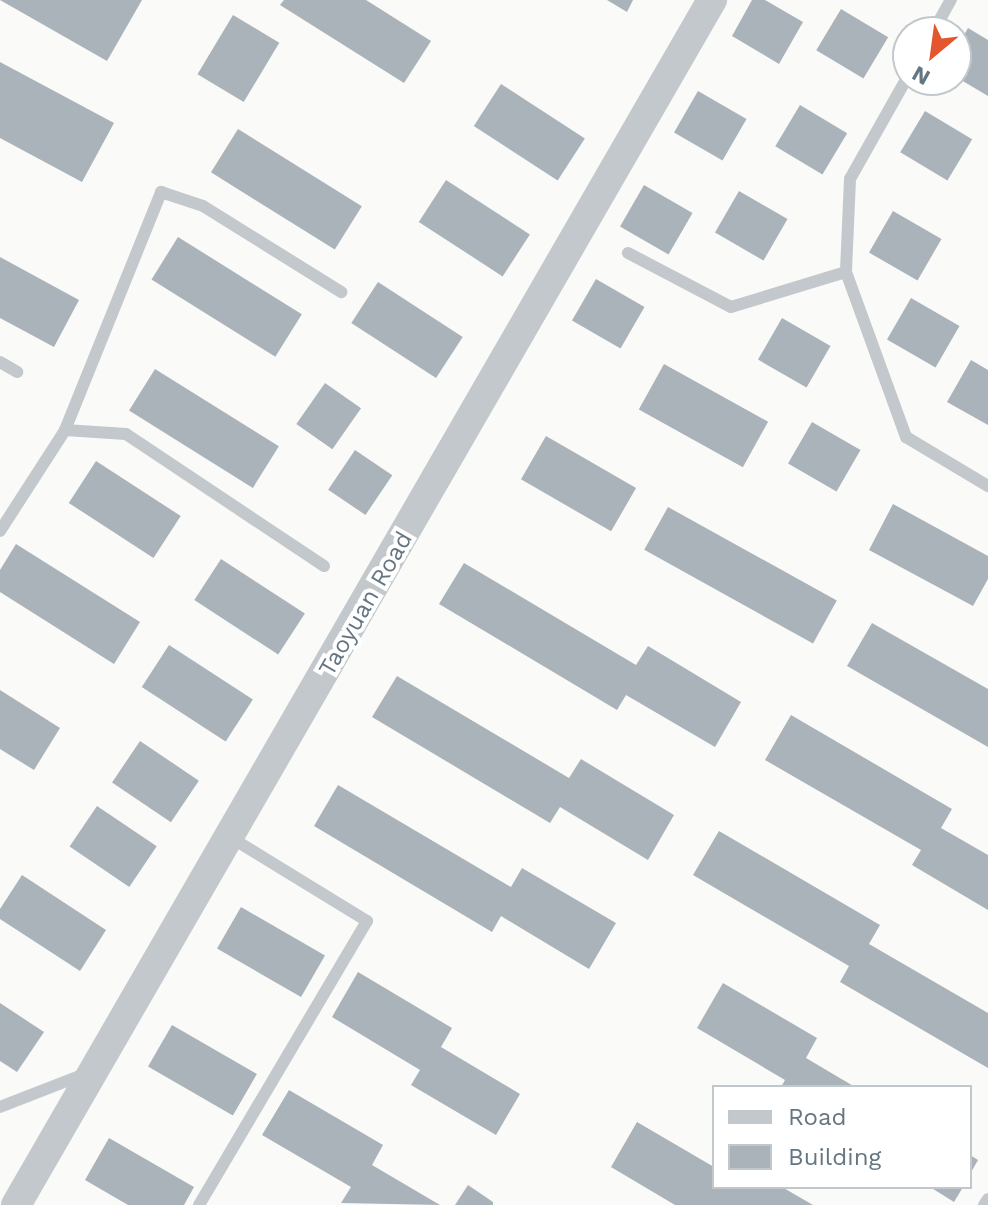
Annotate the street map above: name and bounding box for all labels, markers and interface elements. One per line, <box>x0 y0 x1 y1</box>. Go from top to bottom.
north arrow <box>892 16 972 96</box>
text: N <box>908 61 934 91</box>
street label: Taoyuan Road <box>313 527 419 681</box>
legend <box>712 1085 972 1189</box>
text: Road <box>788 1103 847 1131</box>
text: Building <box>788 1143 881 1171</box>

